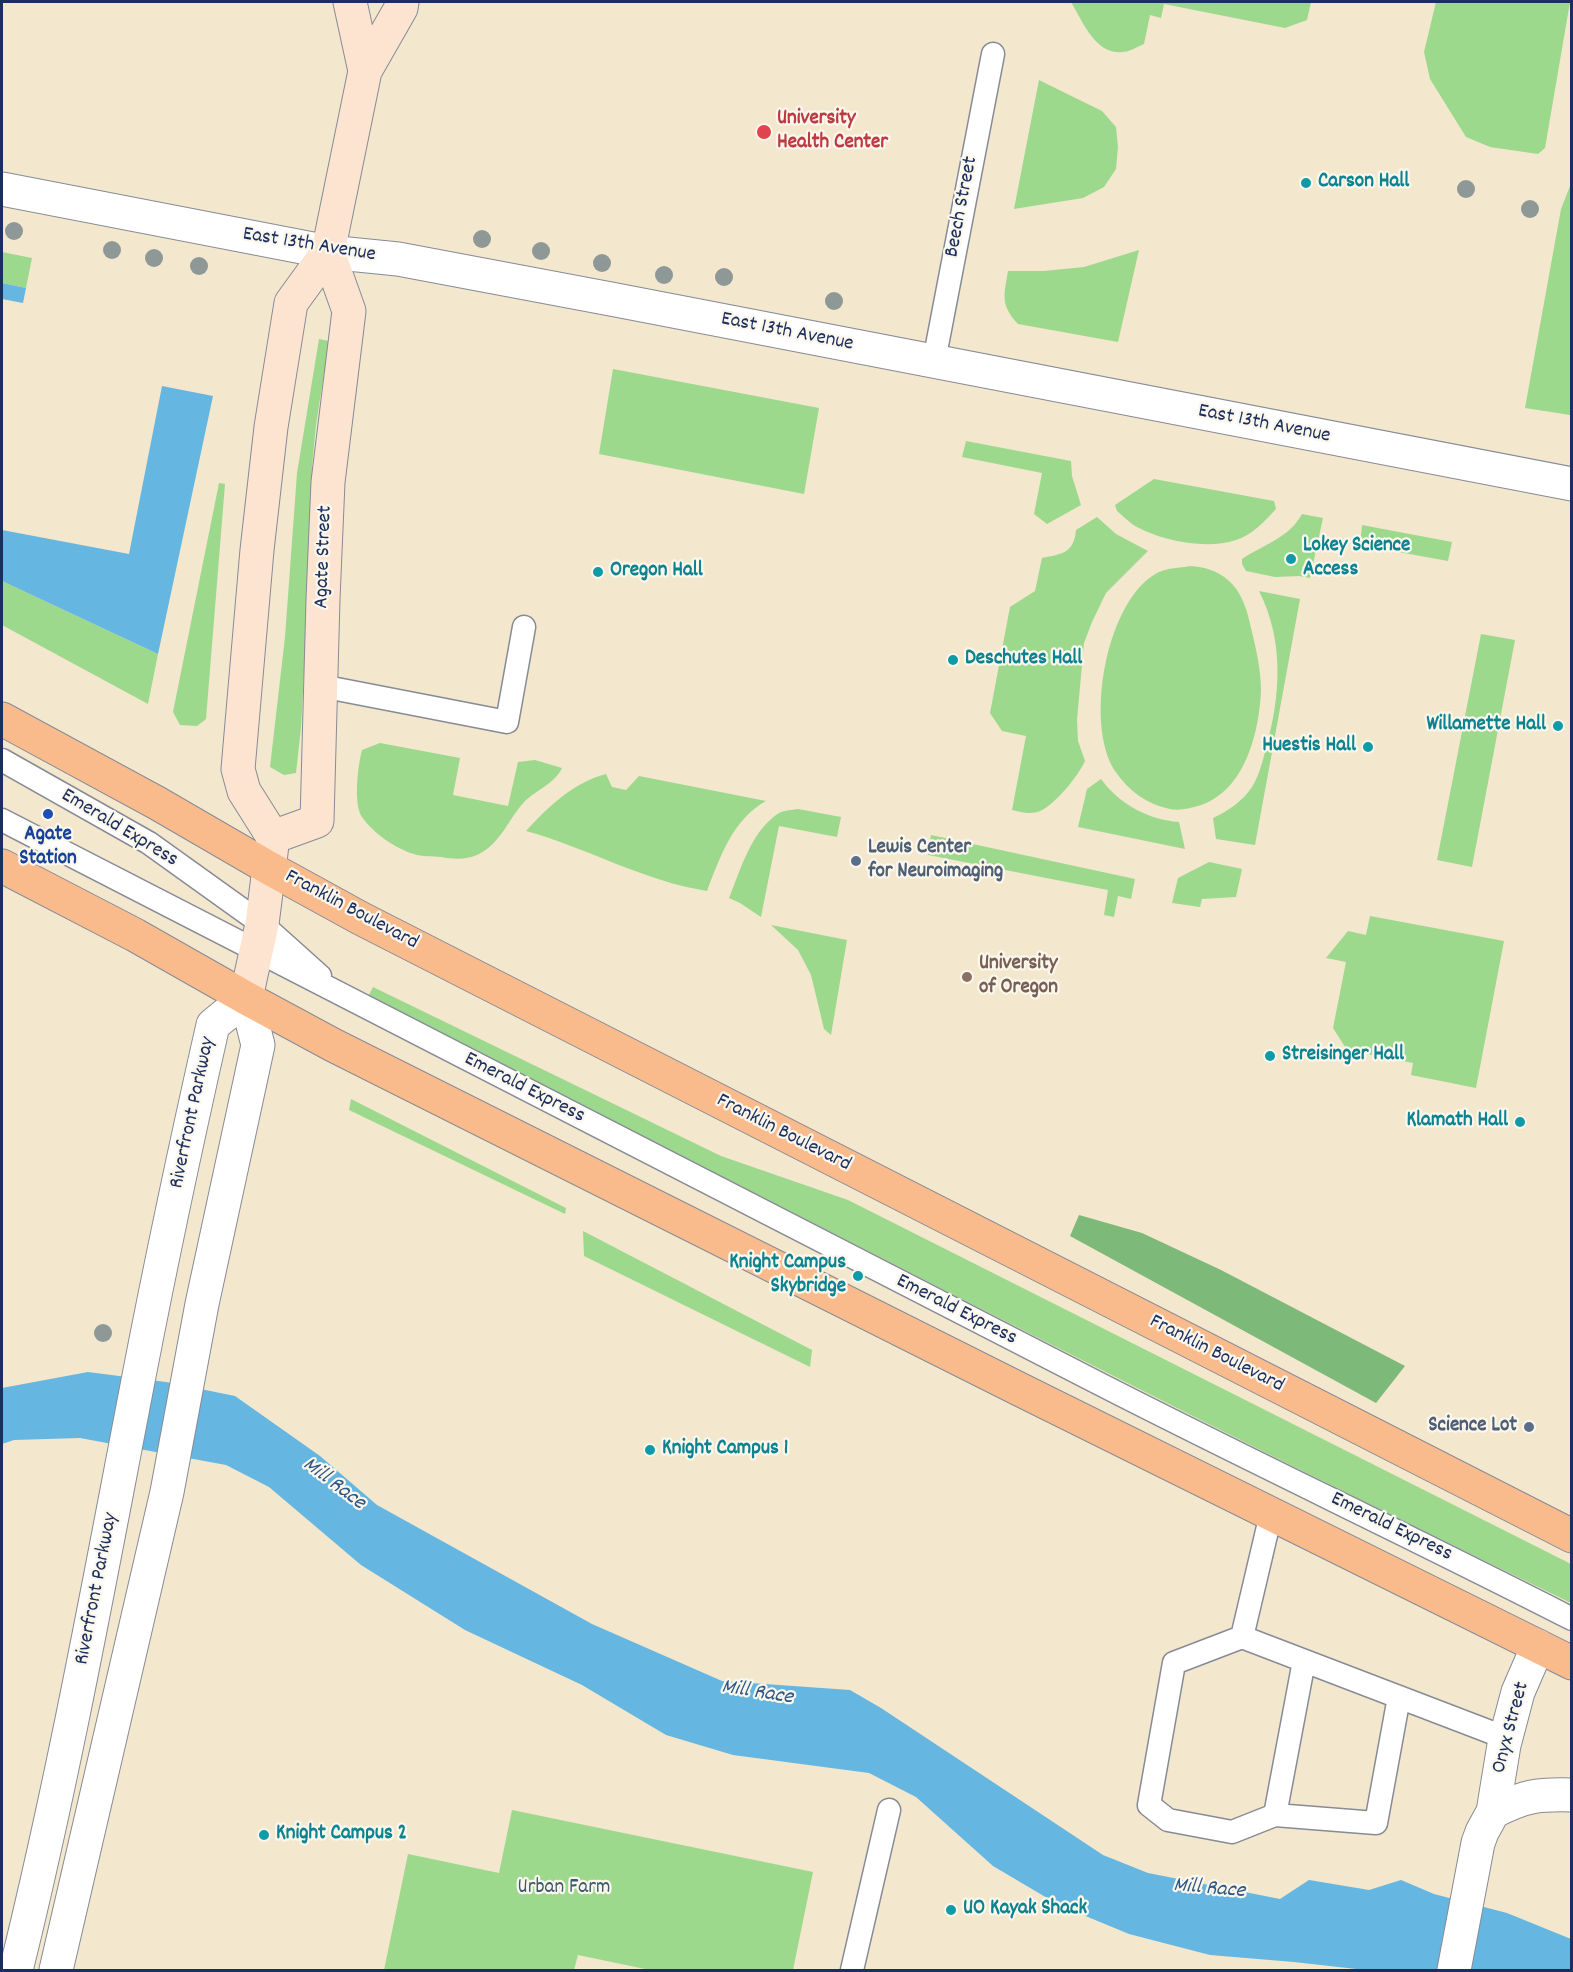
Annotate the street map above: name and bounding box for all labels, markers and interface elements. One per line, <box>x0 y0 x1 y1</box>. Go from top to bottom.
place label: University Health Center <box>777 107 888 157</box>
marker: University Health Center <box>755 123 773 141</box>
street label: Beech Street <box>941 154 985 260</box>
place label: Carson Hall <box>1318 170 1409 196</box>
marker: Carson Hall <box>1299 176 1313 190</box>
street label: East 13th Avenue <box>241 223 377 269</box>
street label: East 13th Avenue <box>719 308 855 358</box>
street label: East 13th Avenue <box>1196 400 1332 450</box>
street label: Agate Street <box>311 505 339 609</box>
place label: Lokey Science Access <box>1303 534 1410 584</box>
marker: Lokey Science Access <box>1284 552 1298 566</box>
place label: Oregon Hall <box>610 559 703 585</box>
marker: Oregon Hall <box>591 565 605 579</box>
place label: Deschutes Hall <box>965 647 1082 673</box>
marker: Deschutes Hall <box>946 653 960 667</box>
place label: Willamette Hall <box>1426 713 1546 739</box>
marker: Willamette Hall <box>1551 719 1565 733</box>
place label: Huestis Hall <box>1262 734 1356 760</box>
marker: Huestis Hall <box>1361 740 1375 754</box>
street label: Emerald Express <box>56 784 182 874</box>
marker: Agate Station <box>41 807 55 821</box>
place label: Agate Station <box>19 823 77 873</box>
place label: Lewis Center for Neuroimaging <box>868 836 1003 886</box>
marker: Lewis Center for Neuroimaging <box>849 854 863 868</box>
street label: Franklin Boulevard <box>280 865 422 957</box>
place label: University of Oregon <box>979 952 1058 1002</box>
marker: University of Oregon <box>960 970 974 984</box>
street label: Riverfront Parkway <box>166 1035 222 1191</box>
place label: Streisinger Hall <box>1282 1043 1404 1069</box>
street label: Emerald Express <box>459 1048 589 1130</box>
marker: Streisinger Hall <box>1263 1049 1277 1063</box>
street label: Franklin Boulevard <box>712 1089 854 1179</box>
place label: Klamath Hall <box>1406 1109 1508 1135</box>
marker: Klamath Hall <box>1513 1115 1527 1129</box>
place label: Knight Campus Skybridge <box>729 1251 846 1301</box>
marker: Knight Campus Skybridge <box>851 1269 865 1283</box>
street label: Emerald Express <box>891 1270 1021 1352</box>
street label: Franklin Boulevard <box>1145 1310 1287 1400</box>
place label: Science Lot <box>1428 1414 1517 1440</box>
marker: Science Lot <box>1522 1420 1536 1434</box>
place label: Knight Campus 1 <box>662 1437 788 1463</box>
marker: Knight Campus 1 <box>643 1443 657 1457</box>
water label: Mill Race <box>296 1453 370 1517</box>
street label: Emerald Express <box>1326 1488 1456 1568</box>
street label: Riverfront Parkway <box>71 1511 125 1667</box>
water label: Mill Race <box>719 1675 795 1713</box>
street label: Onyx Street <box>1488 1679 1536 1777</box>
place label: Knight Campus 2 <box>276 1822 407 1848</box>
marker: Knight Campus 2 <box>257 1828 271 1842</box>
water label: Mill Race <box>1172 1874 1246 1906</box>
park label: Urban Farm <box>518 1876 610 1902</box>
place label: UO Kayak Shack <box>963 1897 1087 1923</box>
marker: UO Kayak Shack <box>944 1903 958 1917</box>

